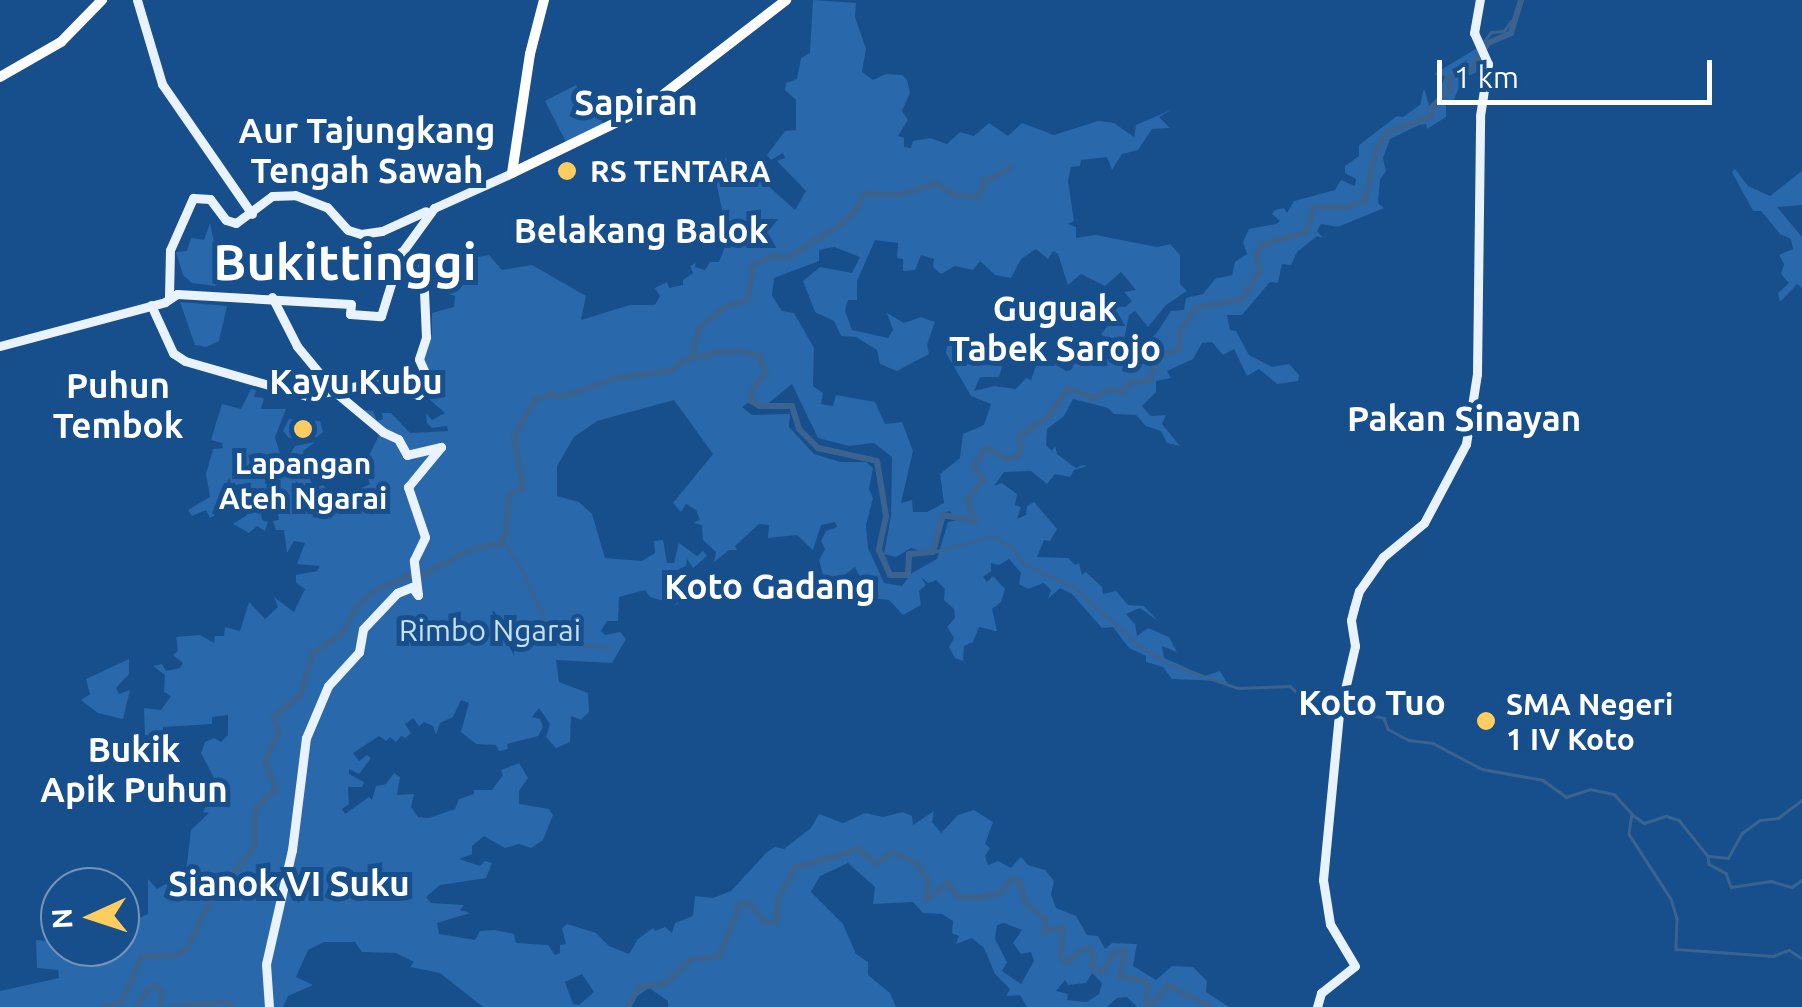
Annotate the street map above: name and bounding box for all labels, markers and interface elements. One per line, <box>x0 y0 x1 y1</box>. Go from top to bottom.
scale bar <box>1442 40 1717 102</box>
text: 1 km <box>1454 60 1519 94</box>
district label: Sapiran <box>574 81 698 123</box>
district label: Aur Tajungkang Tengah Sawah <box>239 109 495 191</box>
place label: RS TENTARA <box>590 153 771 189</box>
marker: RS TENTARA <box>554 158 580 184</box>
district label: Belakang Balok <box>514 209 768 251</box>
district label: Bukittinggi <box>213 232 477 292</box>
district label: Guguak Tabek Sarojo <box>949 287 1161 369</box>
district label: Kayu Kubu <box>269 360 443 402</box>
district label: Puhun Tembok <box>53 364 183 446</box>
district label: Pakan Sinayan <box>1347 397 1581 439</box>
marker: Lapangan Ateh Ngarai <box>292 418 314 440</box>
place label: Lapangan Ateh Ngarai <box>219 445 387 516</box>
district label: Koto Gadang <box>664 565 876 607</box>
park label: Rimbo Ngarai <box>399 612 581 648</box>
district label: Koto Tuo <box>1298 681 1446 723</box>
place label: SMA Negeri 1 IV Koto <box>1506 686 1673 756</box>
marker: SMA Negeri 1 IV Koto <box>1475 710 1497 732</box>
district label: Bukik Apik Puhun <box>40 728 228 810</box>
district label: Sianok VI Suku <box>168 862 410 904</box>
north arrow <box>40 867 140 967</box>
text: N <box>46 907 78 930</box>

